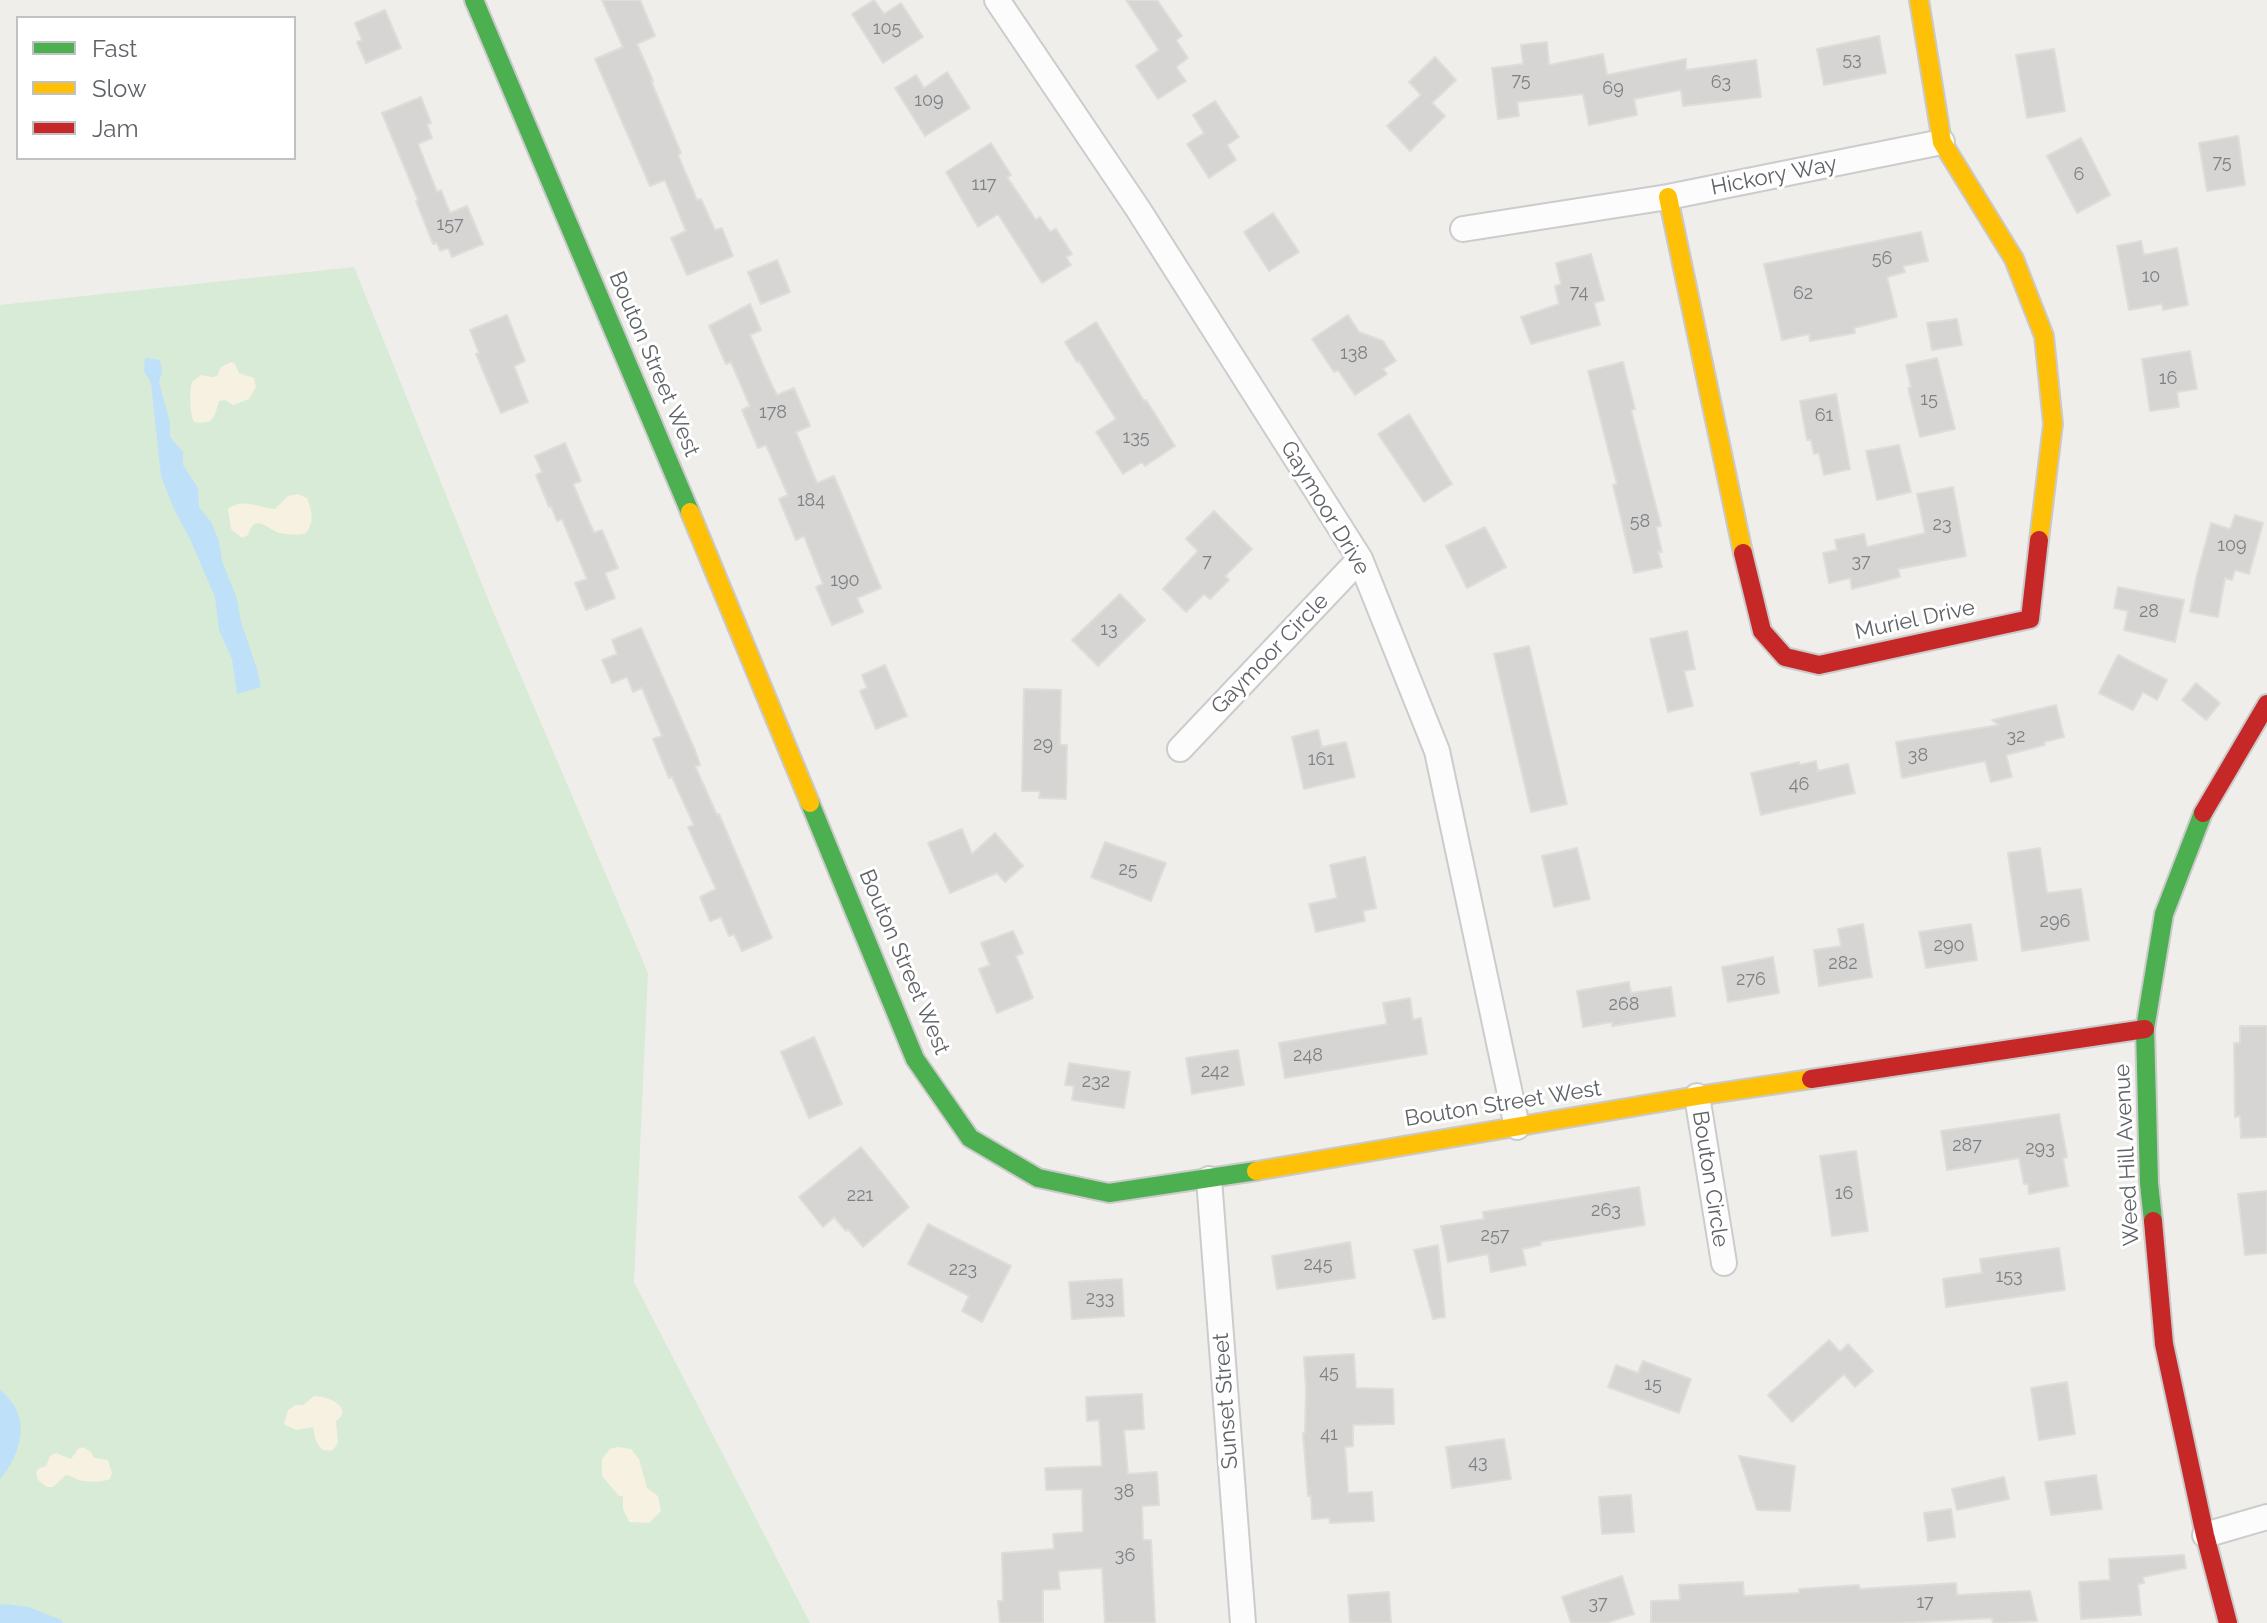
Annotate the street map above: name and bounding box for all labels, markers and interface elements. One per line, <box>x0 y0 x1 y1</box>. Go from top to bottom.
legend <box>16 16 296 160</box>
house number: 105 <box>873 18 901 40</box>
text: Fast <box>92 34 137 63</box>
house number: 53 <box>1842 49 1862 71</box>
house number: 75 <box>1511 70 1531 92</box>
house number: 63 <box>1711 72 1731 94</box>
text: Slow <box>92 74 146 103</box>
house number: 69 <box>1602 78 1624 100</box>
house number: 109 <box>914 90 944 112</box>
text: Jam <box>92 114 138 143</box>
street label: Hickory Way <box>1709 151 1839 201</box>
house number: 75 <box>2212 152 2232 174</box>
house number: 6 <box>2074 164 2084 186</box>
house number: 117 <box>972 174 996 196</box>
house number: 157 <box>436 214 464 236</box>
house number: 56 <box>1872 248 1892 270</box>
house number: 10 <box>2142 266 2160 288</box>
street label: Bouton Street West <box>603 267 705 461</box>
house number: 74 <box>1570 282 1588 304</box>
house number: 62 <box>1793 283 1813 305</box>
house number: 138 <box>1340 343 1368 365</box>
house number: 16 <box>2159 368 2177 390</box>
house number: 15 <box>1920 389 1938 411</box>
house number: 178 <box>759 402 787 424</box>
house number: 61 <box>1815 405 1833 427</box>
house number: 135 <box>1122 427 1150 449</box>
street label: Gaymoor Drive <box>1275 436 1375 580</box>
house number: 184 <box>797 490 825 512</box>
house number: 58 <box>1630 511 1650 533</box>
house number: 23 <box>1933 514 1951 536</box>
house number: 109 <box>2217 535 2247 557</box>
house number: 7 <box>1202 551 1212 573</box>
house number: 37 <box>1851 551 1871 573</box>
house number: 190 <box>830 570 860 592</box>
street label: Gaymoor Circle <box>1206 588 1334 720</box>
street label: Muriel Drive <box>1853 594 1977 646</box>
house number: 28 <box>2139 601 2159 623</box>
house number: 13 <box>1100 619 1118 641</box>
house number: 32 <box>2007 726 2025 748</box>
house number: 29 <box>1033 734 1053 756</box>
house number: 38 <box>1908 745 1928 767</box>
house number: 161 <box>1308 749 1334 771</box>
house number: 46 <box>1789 774 1809 796</box>
house number: 25 <box>1118 859 1138 881</box>
street label: Bouton Street West <box>853 865 955 1059</box>
house number: 296 <box>2040 911 2070 933</box>
house number: 290 <box>1934 935 1964 957</box>
house number: 282 <box>1828 953 1858 975</box>
house number: 276 <box>1736 969 1766 991</box>
house number: 268 <box>1609 994 1639 1016</box>
house number: 248 <box>1293 1045 1323 1067</box>
house number: 242 <box>1201 1061 1229 1083</box>
street label: Weed Hill Avenue <box>2109 1063 2145 1247</box>
house number: 232 <box>1082 1071 1110 1093</box>
street label: Bouton Street West <box>1403 1075 1603 1133</box>
street label: Bouton Circle <box>1686 1109 1734 1249</box>
house number: 287 <box>1952 1135 1982 1157</box>
house number: 293 <box>2025 1138 2055 1160</box>
house number: 16 <box>1835 1183 1853 1205</box>
house number: 221 <box>847 1185 873 1207</box>
house number: 263 <box>1591 1200 1621 1222</box>
house number: 257 <box>1481 1225 1509 1247</box>
house number: 245 <box>1303 1254 1333 1276</box>
house number: 223 <box>949 1259 977 1281</box>
house number: 153 <box>1995 1266 2023 1288</box>
house number: 233 <box>1086 1288 1114 1310</box>
street label: Sunset Street <box>1208 1332 1244 1470</box>
house number: 45 <box>1319 1362 1339 1384</box>
house number: 15 <box>1644 1374 1662 1396</box>
house number: 41 <box>1320 1424 1338 1446</box>
house number: 43 <box>1468 1452 1488 1474</box>
house number: 38 <box>1114 1481 1134 1503</box>
house number: 36 <box>1115 1545 1135 1567</box>
house number: 17 <box>1916 1592 1934 1614</box>
house number: 37 <box>1588 1593 1608 1615</box>

